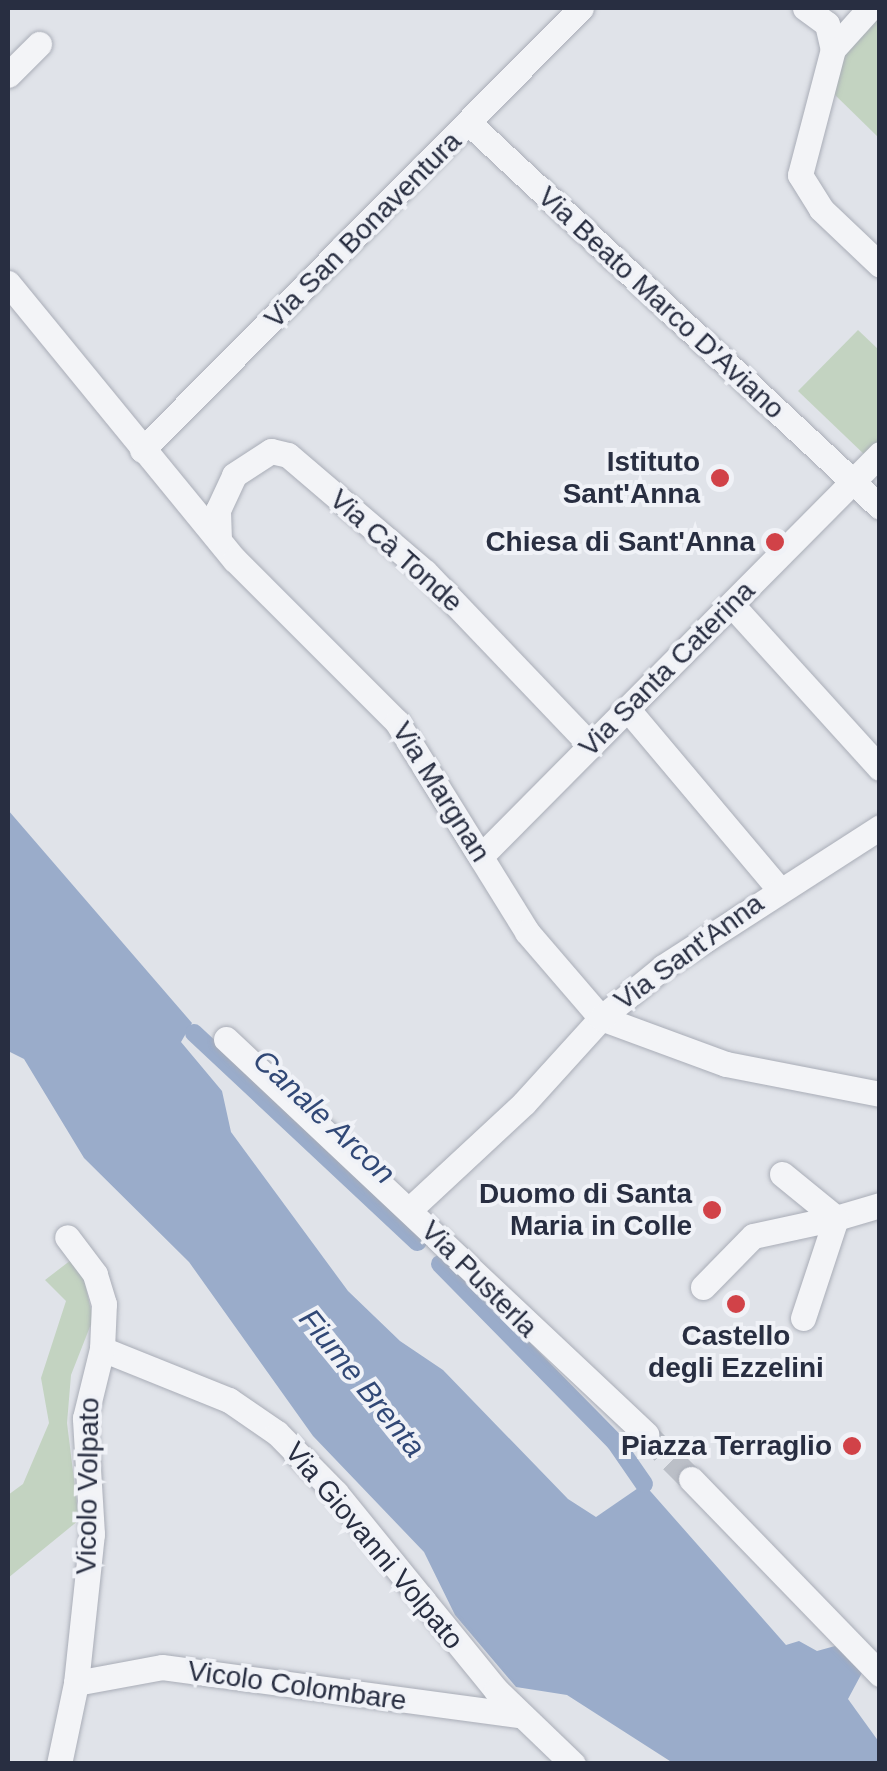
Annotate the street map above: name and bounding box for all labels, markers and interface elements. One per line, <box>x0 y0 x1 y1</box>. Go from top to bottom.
street label: Via San Bonaventura <box>258 125 468 335</box>
street label: Via Beato Marco D'Aviano <box>531 180 791 426</box>
place label: Istituto Sant'Anna <box>563 445 700 511</box>
marker: Istituto Sant'Anna <box>709 467 731 489</box>
street label: Via Cà Tonde <box>322 482 470 620</box>
place label: Chiesa di Sant'Anna <box>485 525 755 559</box>
marker: Chiesa di Sant'Anna <box>764 531 786 553</box>
street label: Via Santa Caterina <box>572 574 762 764</box>
street label: Via Margnan <box>385 716 497 868</box>
street label: Via Sant'Anna <box>608 887 770 1017</box>
water label: Canale Arcon <box>245 1042 403 1192</box>
place label: Duomo di Santa Maria in Colle <box>479 1177 692 1243</box>
marker: Duomo di Santa Maria in Colle <box>701 1199 723 1221</box>
street label: Via Pusterla <box>414 1214 544 1344</box>
marker: Castello degli Ezzelini <box>725 1293 747 1315</box>
water label: Fiume Brenta <box>291 1302 433 1464</box>
place label: Castello degli Ezzelini <box>648 1319 824 1385</box>
street label: Vicolo Volpato <box>70 1397 106 1575</box>
place label: Piazza Terraglio <box>621 1429 832 1463</box>
marker: Piazza Terraglio <box>841 1435 863 1457</box>
street label: Via Giovanni Volpato <box>278 1436 470 1656</box>
street label: Vicolo Colombare <box>185 1654 409 1718</box>

